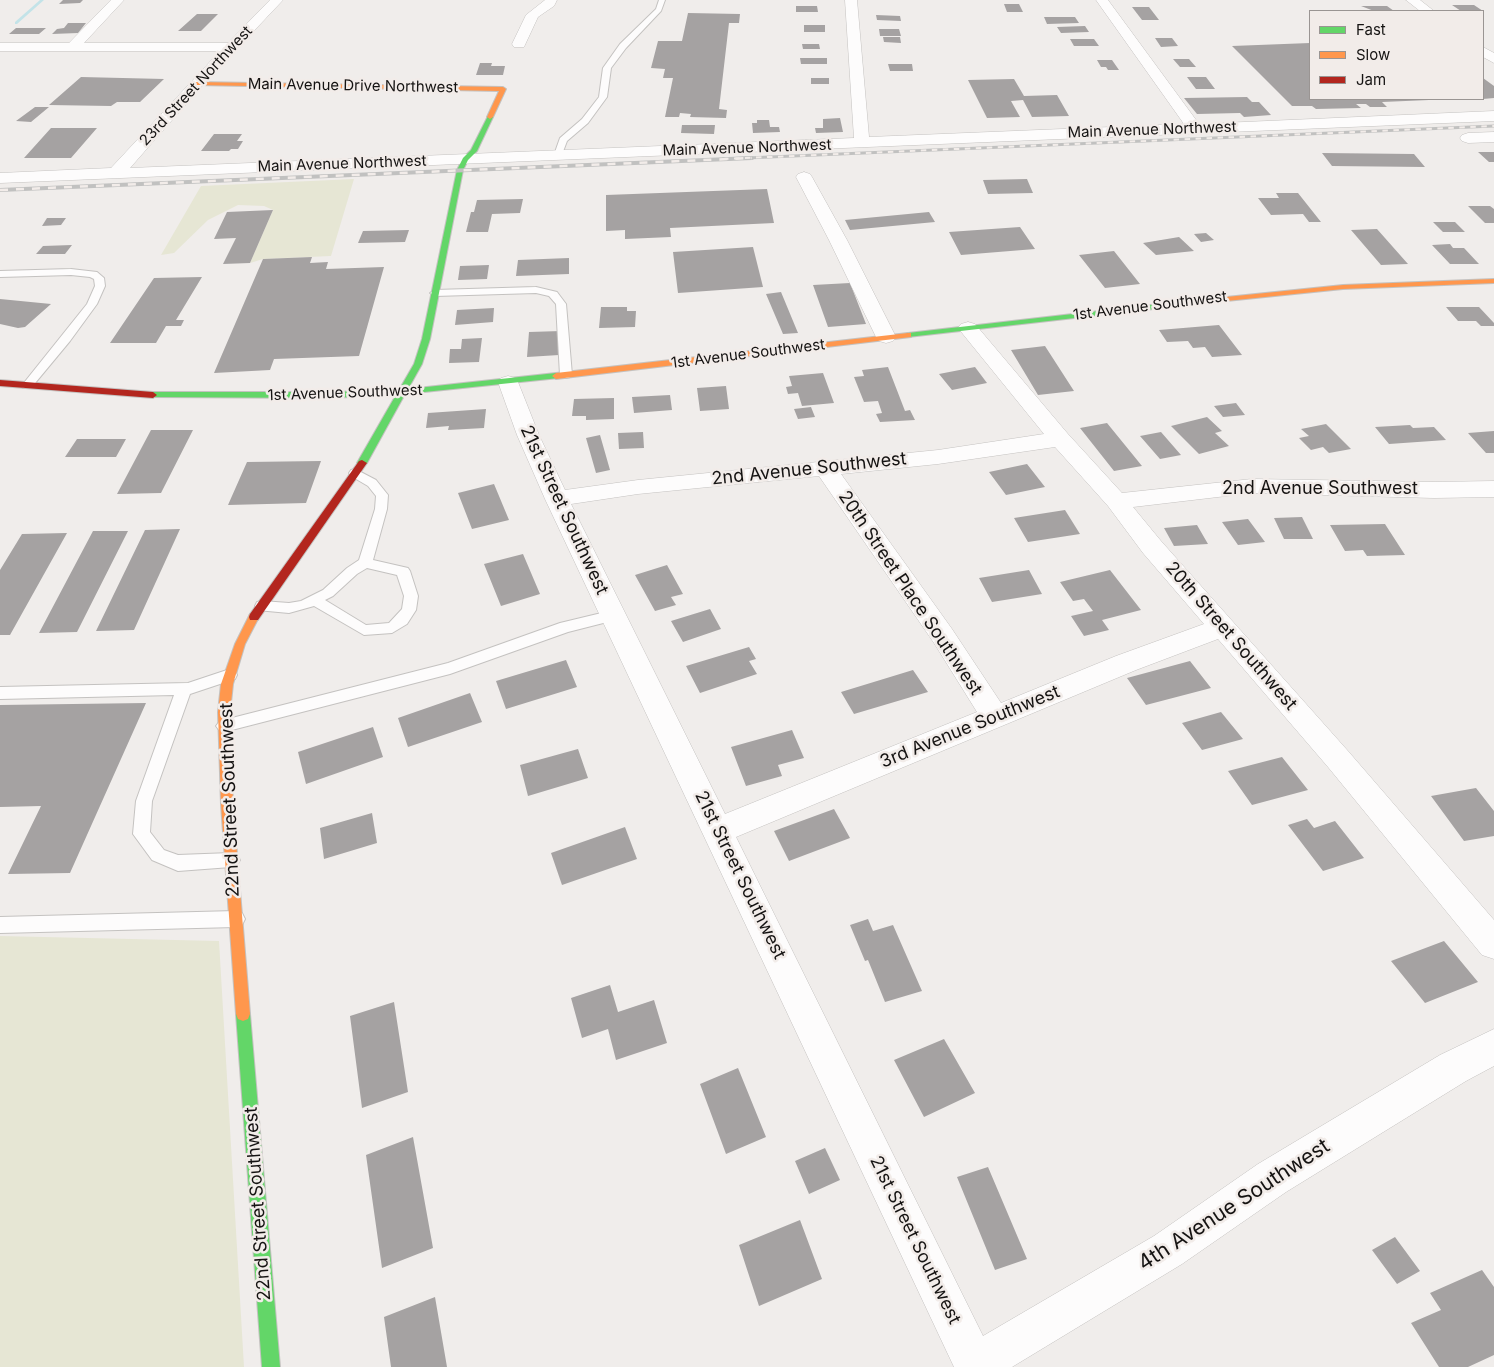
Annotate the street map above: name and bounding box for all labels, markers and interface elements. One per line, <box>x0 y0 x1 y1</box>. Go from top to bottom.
legend <box>1309 10 1484 100</box>
text: Fast <box>1356 20 1386 39</box>
street label: 23rd Street Northwest <box>136 22 256 150</box>
text: Slow <box>1356 45 1390 64</box>
text: Jam <box>1356 70 1386 89</box>
street label: Main Avenue Drive Northwest <box>248 75 458 97</box>
street label: Main Avenue Northwest <box>1067 118 1237 142</box>
street label: Main Avenue Northwest <box>662 136 832 160</box>
street label: Main Avenue Northwest <box>257 152 427 176</box>
street label: 1st Avenue Southwest <box>1072 288 1228 324</box>
street label: 1st Avenue Southwest <box>670 336 826 372</box>
street label: 1st Avenue Southwest <box>267 381 423 405</box>
street label: 21st Street Southwest <box>515 422 613 598</box>
street label: 2nd Avenue Southwest <box>711 448 907 490</box>
street label: 2nd Avenue Southwest <box>1222 478 1418 500</box>
street label: 20th Street Place Southwest <box>833 487 987 699</box>
street label: 20th Street Southwest <box>1161 557 1301 715</box>
street label: 3rd Avenue Southwest <box>877 681 1063 773</box>
street label: 22nd Street Southwest <box>216 703 244 897</box>
street label: 21st Street Southwest <box>690 787 790 963</box>
street label: 22nd Street Southwest <box>240 1106 276 1302</box>
street label: 4th Avenue Southwest <box>1134 1134 1334 1276</box>
street label: 21st Street Southwest <box>865 1152 965 1328</box>

